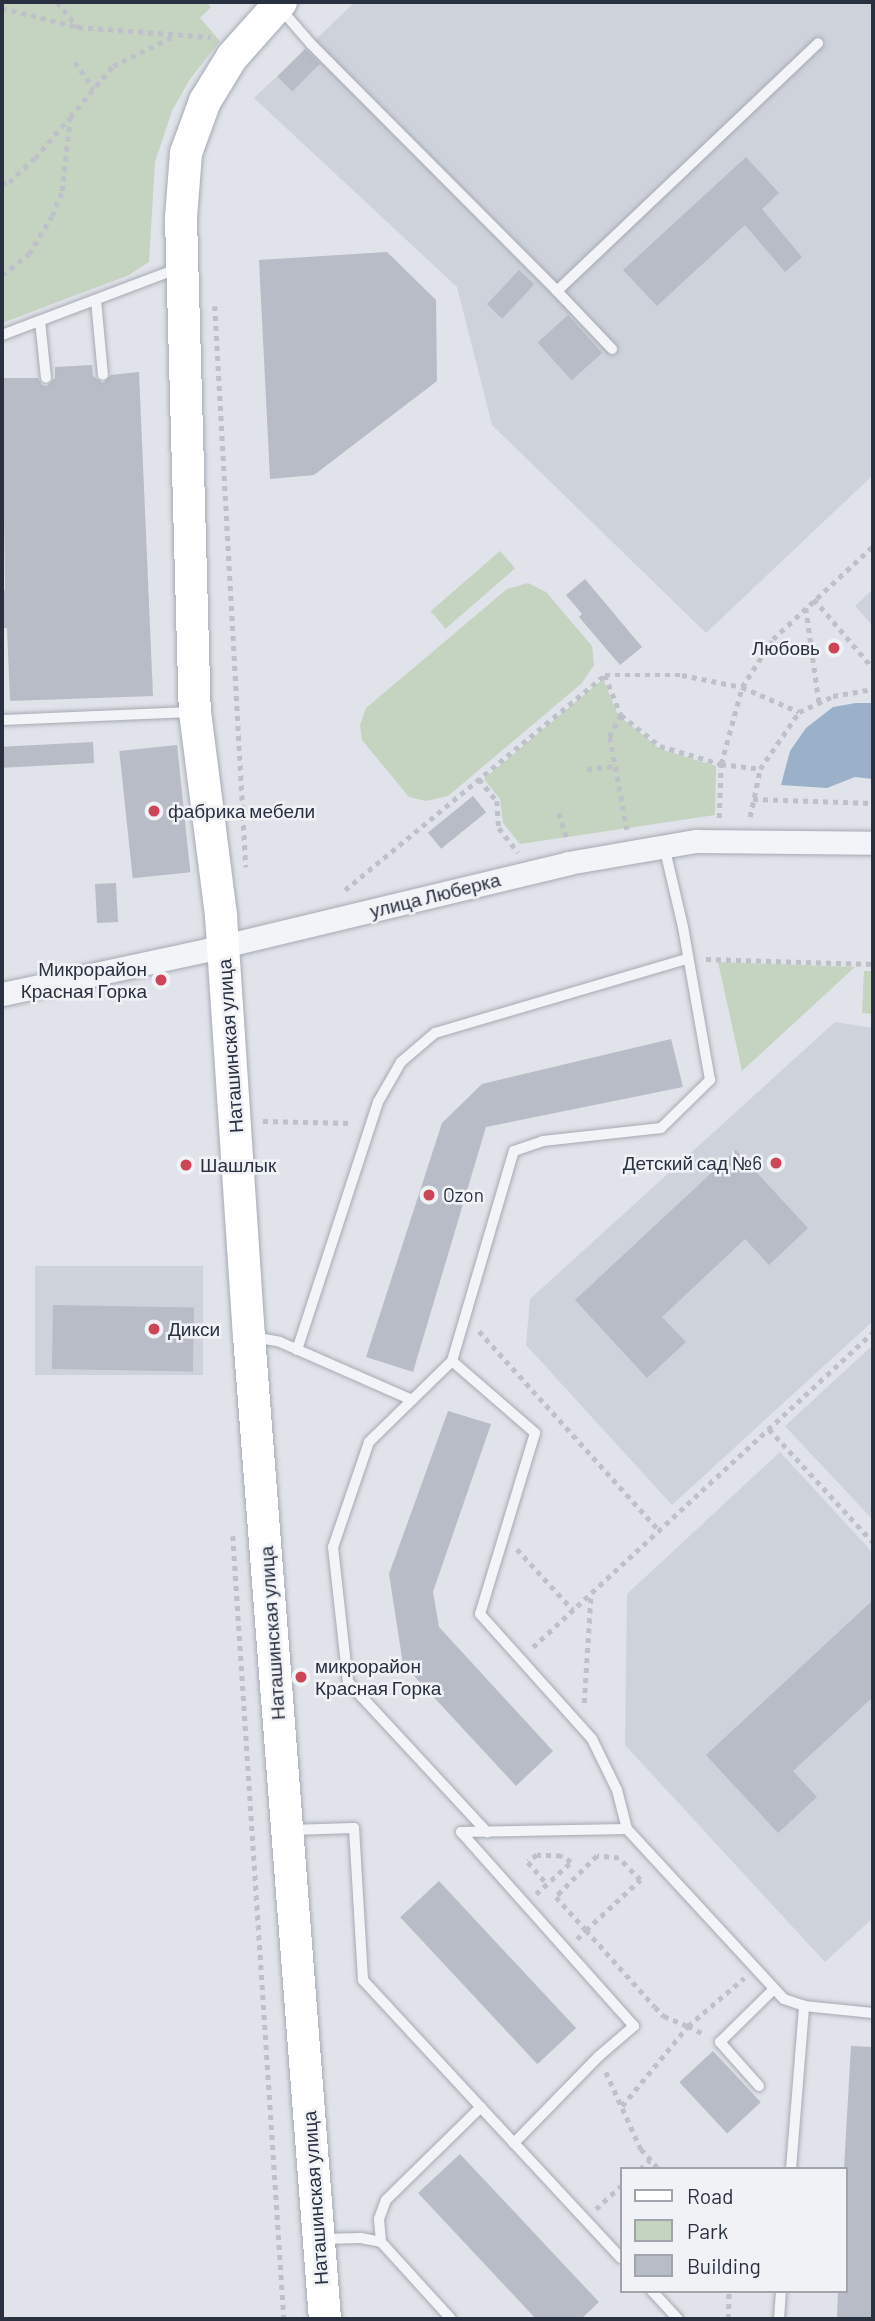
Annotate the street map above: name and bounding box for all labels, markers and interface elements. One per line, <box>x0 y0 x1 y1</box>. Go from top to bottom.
place label: Любовь <box>752 637 820 659</box>
marker: Любовь <box>826 640 842 656</box>
place label: фабрика мебели <box>168 800 315 822</box>
marker: фабрика мебели <box>146 803 162 819</box>
street label: улица Люберка <box>367 868 503 922</box>
place label: Микрорайон Красная Горка <box>21 958 147 1002</box>
street label: Наташинская улица <box>213 958 247 1134</box>
marker: Микрорайон Красная Горка <box>153 972 169 988</box>
place label: Детский сад №6 <box>623 1152 762 1174</box>
place label: Шашлык <box>200 1154 276 1176</box>
marker: Детский сад №6 <box>768 1155 784 1171</box>
marker: Шашлык <box>178 1157 194 1173</box>
place label: Ozon <box>443 1184 484 1206</box>
marker: Ozon <box>421 1187 437 1203</box>
place label: Дикси <box>168 1318 220 1340</box>
marker: Дикси <box>146 1321 162 1337</box>
street label: Наташинская улица <box>255 1545 289 1721</box>
place label: микрорайон Красная Горка <box>315 1655 441 1699</box>
marker: микрорайон Красная Горка <box>293 1669 309 1685</box>
street label: Наташинская улица <box>298 2110 332 2286</box>
legend <box>620 2167 847 2293</box>
text: Road <box>687 2183 733 2208</box>
text: Park <box>687 2218 728 2243</box>
text: Building <box>687 2253 761 2278</box>

